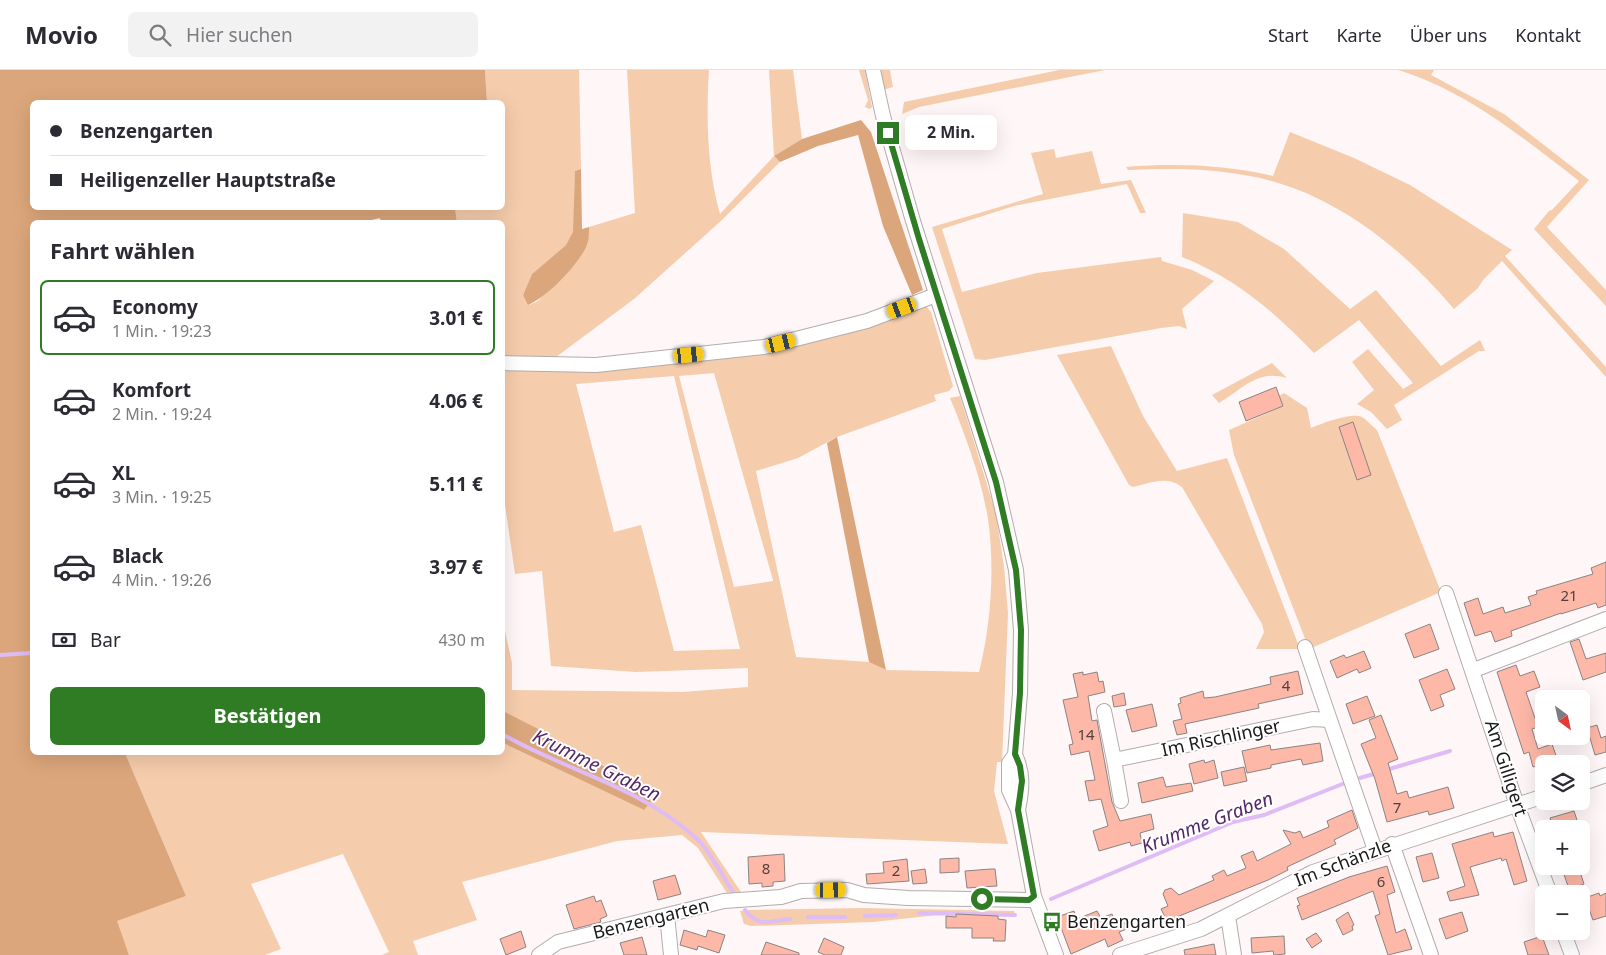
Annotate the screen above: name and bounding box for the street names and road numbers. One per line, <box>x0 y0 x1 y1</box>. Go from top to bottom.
street label: Im Rischlinger <box>1159 713 1283 761</box>
street label: Am Gilligert <box>1480 716 1534 819</box>
street label: Im Schänzle <box>1291 833 1394 892</box>
street label: Benzengarten <box>590 892 711 944</box>

